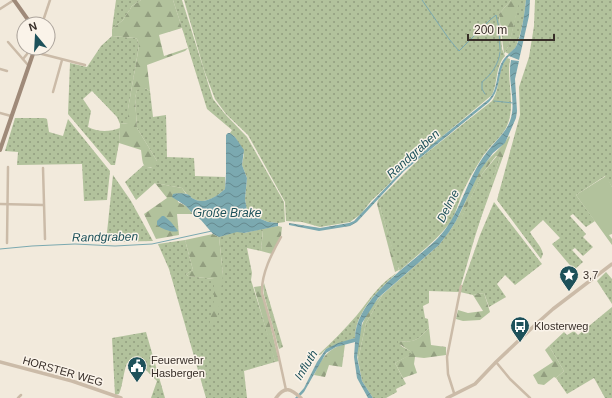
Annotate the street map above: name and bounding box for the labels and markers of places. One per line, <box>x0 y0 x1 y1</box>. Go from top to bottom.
place icon: 3,7 <box>558 264 580 292</box>
place label: 3,7 <box>583 269 598 281</box>
bus stop icon: Klosterweg <box>509 315 531 343</box>
place label: Klosterweg <box>534 320 588 332</box>
place label: Feuerwehr Hasbergen <box>151 354 205 379</box>
public building icon: Feuerwehr Hasbergen <box>126 355 148 383</box>

